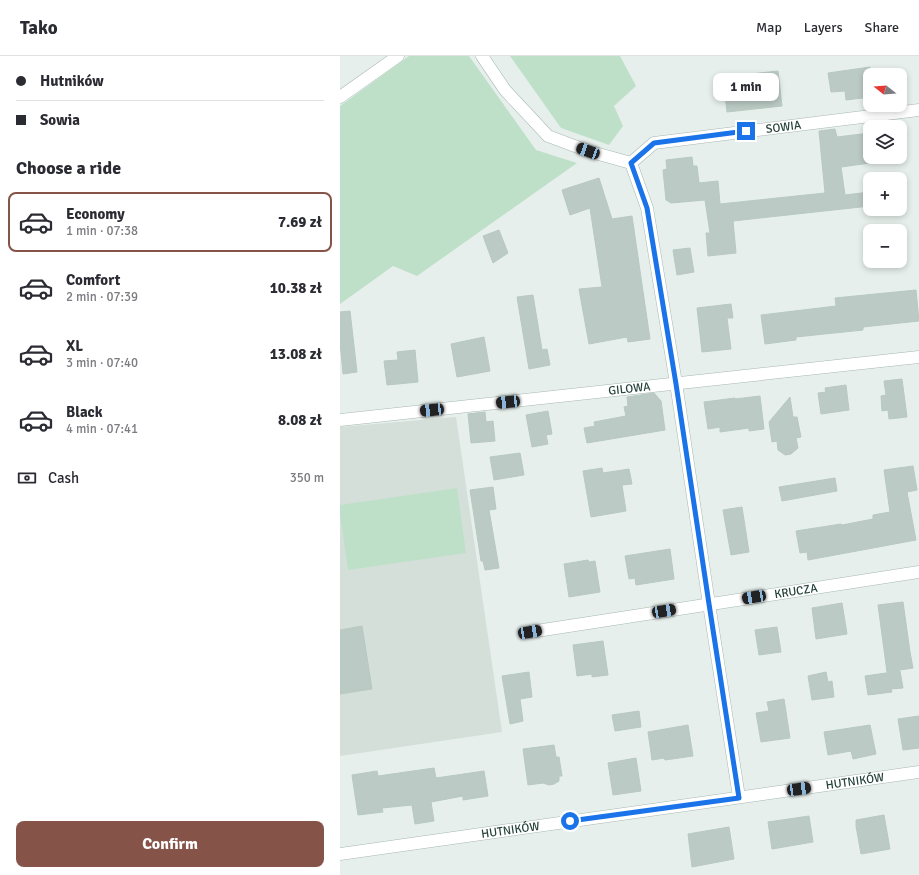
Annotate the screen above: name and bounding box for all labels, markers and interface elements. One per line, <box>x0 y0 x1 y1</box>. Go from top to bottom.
text: Tako <box>20 16 58 40</box>
text: Map <box>756 19 782 36</box>
text: Layers <box>804 19 843 36</box>
text: Share <box>865 19 899 36</box>
north arrow <box>863 68 907 112</box>
map controls <box>863 68 907 268</box>
text: Hutników <box>40 72 104 90</box>
callout: 1 min <box>713 73 779 101</box>
text: 1 min <box>730 79 762 95</box>
text: Sowia <box>40 111 80 129</box>
street label: SOWIA <box>765 118 803 137</box>
button: layers <box>863 120 907 164</box>
route end <box>737 122 755 140</box>
car <box>575 141 601 161</box>
text: Choose a ride <box>16 157 121 179</box>
button: + <box>863 172 907 216</box>
icon: car <box>18 204 54 240</box>
text: Economy <box>66 205 125 223</box>
text: 7.69 zł <box>278 213 322 231</box>
text: 1 min · 07:38 <box>66 223 138 239</box>
button: − <box>863 224 907 268</box>
icon: car <box>18 270 54 306</box>
text: Comfort <box>66 271 120 289</box>
text: 10.38 zł <box>270 279 322 297</box>
text: 2 min · 07:39 <box>66 289 138 305</box>
icon: car <box>18 336 54 372</box>
text: XL <box>66 337 83 355</box>
text: 13.08 zł <box>270 345 322 363</box>
text: 3 min · 07:40 <box>66 355 138 371</box>
street label: GILOWA <box>608 379 652 399</box>
car <box>495 395 521 409</box>
icon: car <box>18 402 54 438</box>
text: Black <box>66 403 103 421</box>
car <box>419 403 445 417</box>
text: 8.08 zł <box>278 411 322 429</box>
text: 4 min · 07:41 <box>66 421 138 437</box>
icon: cash <box>16 467 38 489</box>
text: Cash <box>48 469 79 487</box>
text: 350 m <box>290 470 324 486</box>
street label: KRUCZA <box>773 581 819 602</box>
car <box>741 589 767 605</box>
car <box>651 603 677 619</box>
car <box>517 624 543 640</box>
street label: HUTNIKÓW <box>825 770 885 793</box>
car <box>786 781 812 797</box>
route start <box>561 812 579 830</box>
street label: HUTNIKÓW <box>480 819 541 842</box>
button: Confirm <box>16 821 324 867</box>

